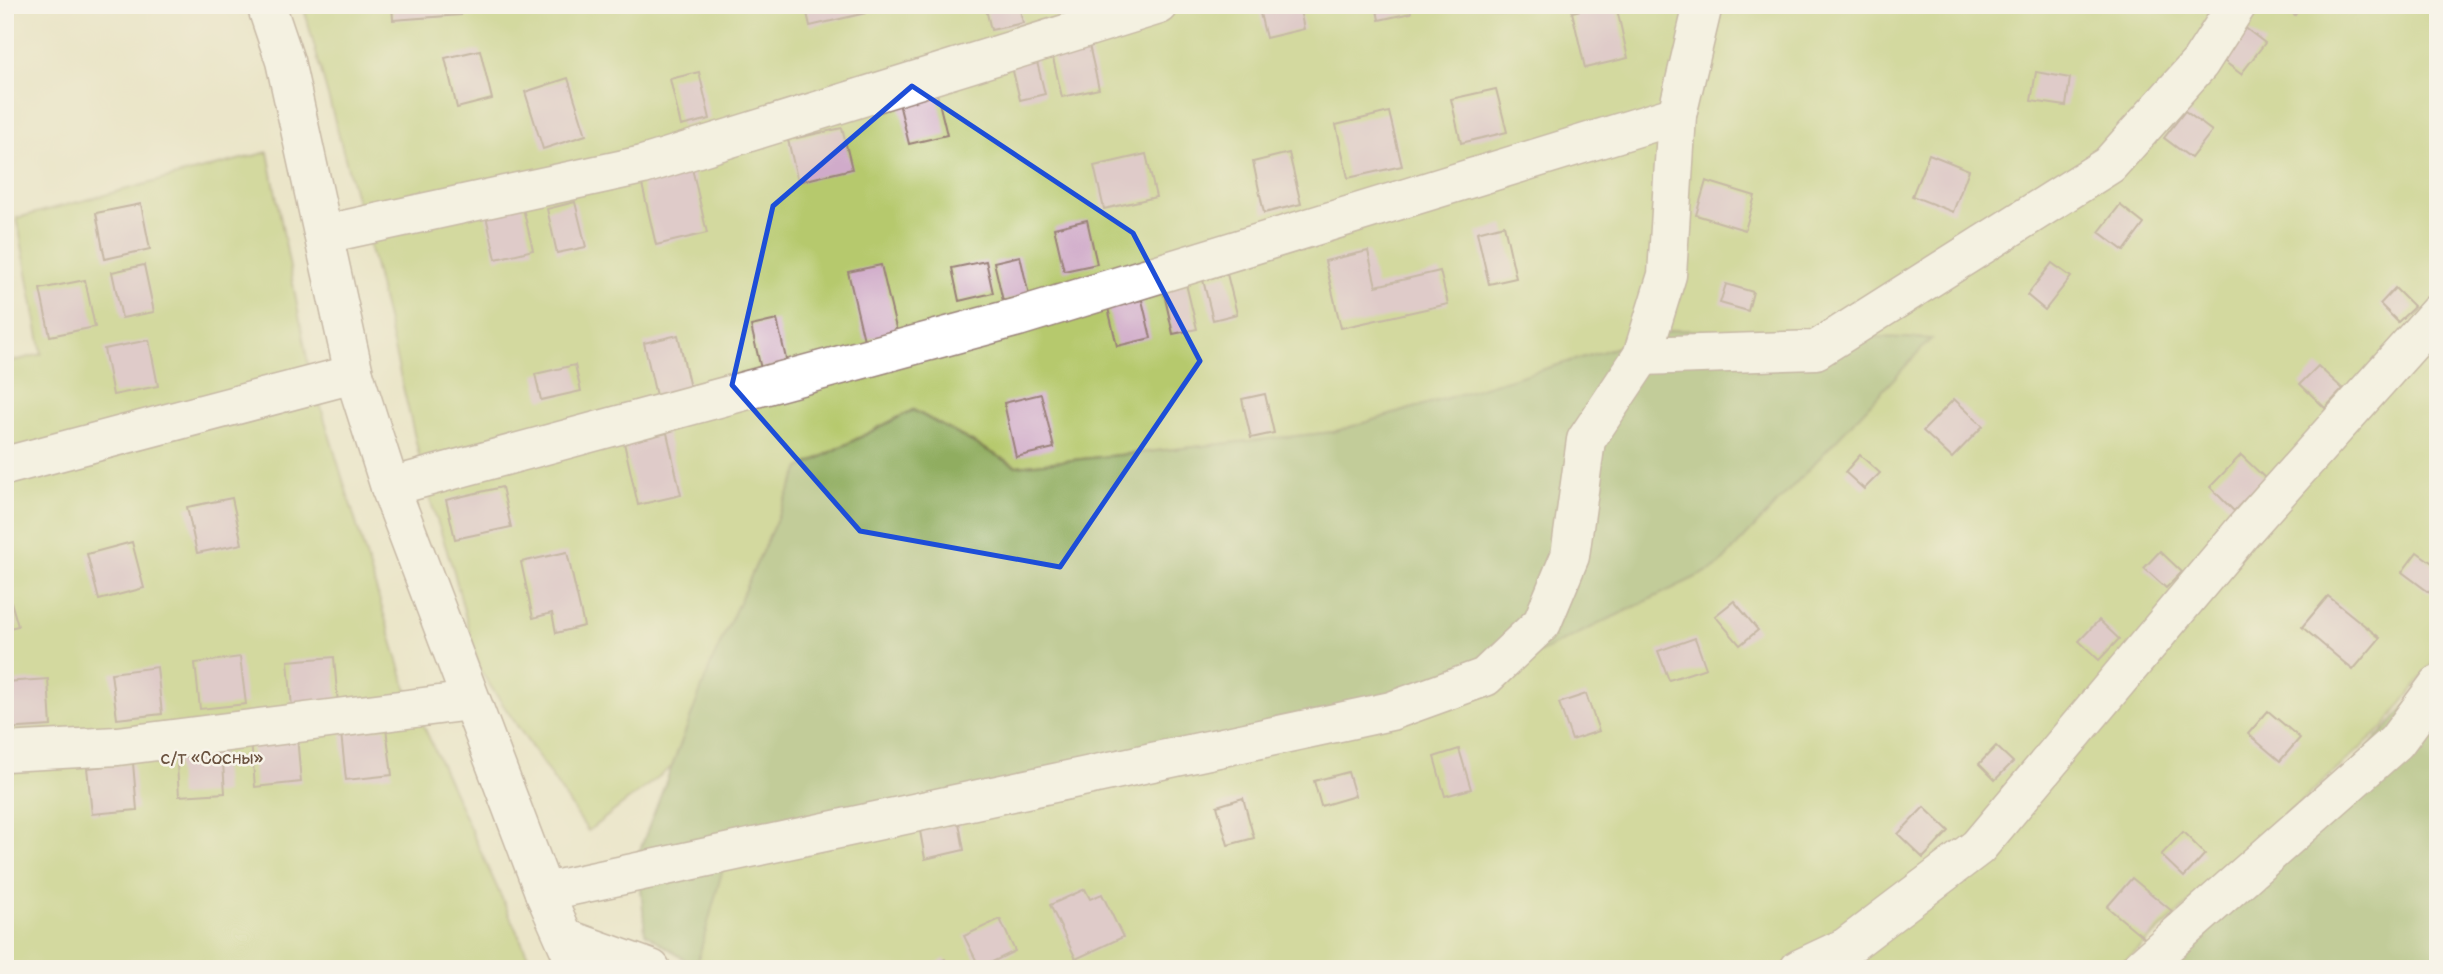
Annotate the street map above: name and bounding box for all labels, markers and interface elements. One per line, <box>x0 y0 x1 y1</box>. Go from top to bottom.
park label: с/т «Сосны» <box>161 746 264 770</box>

